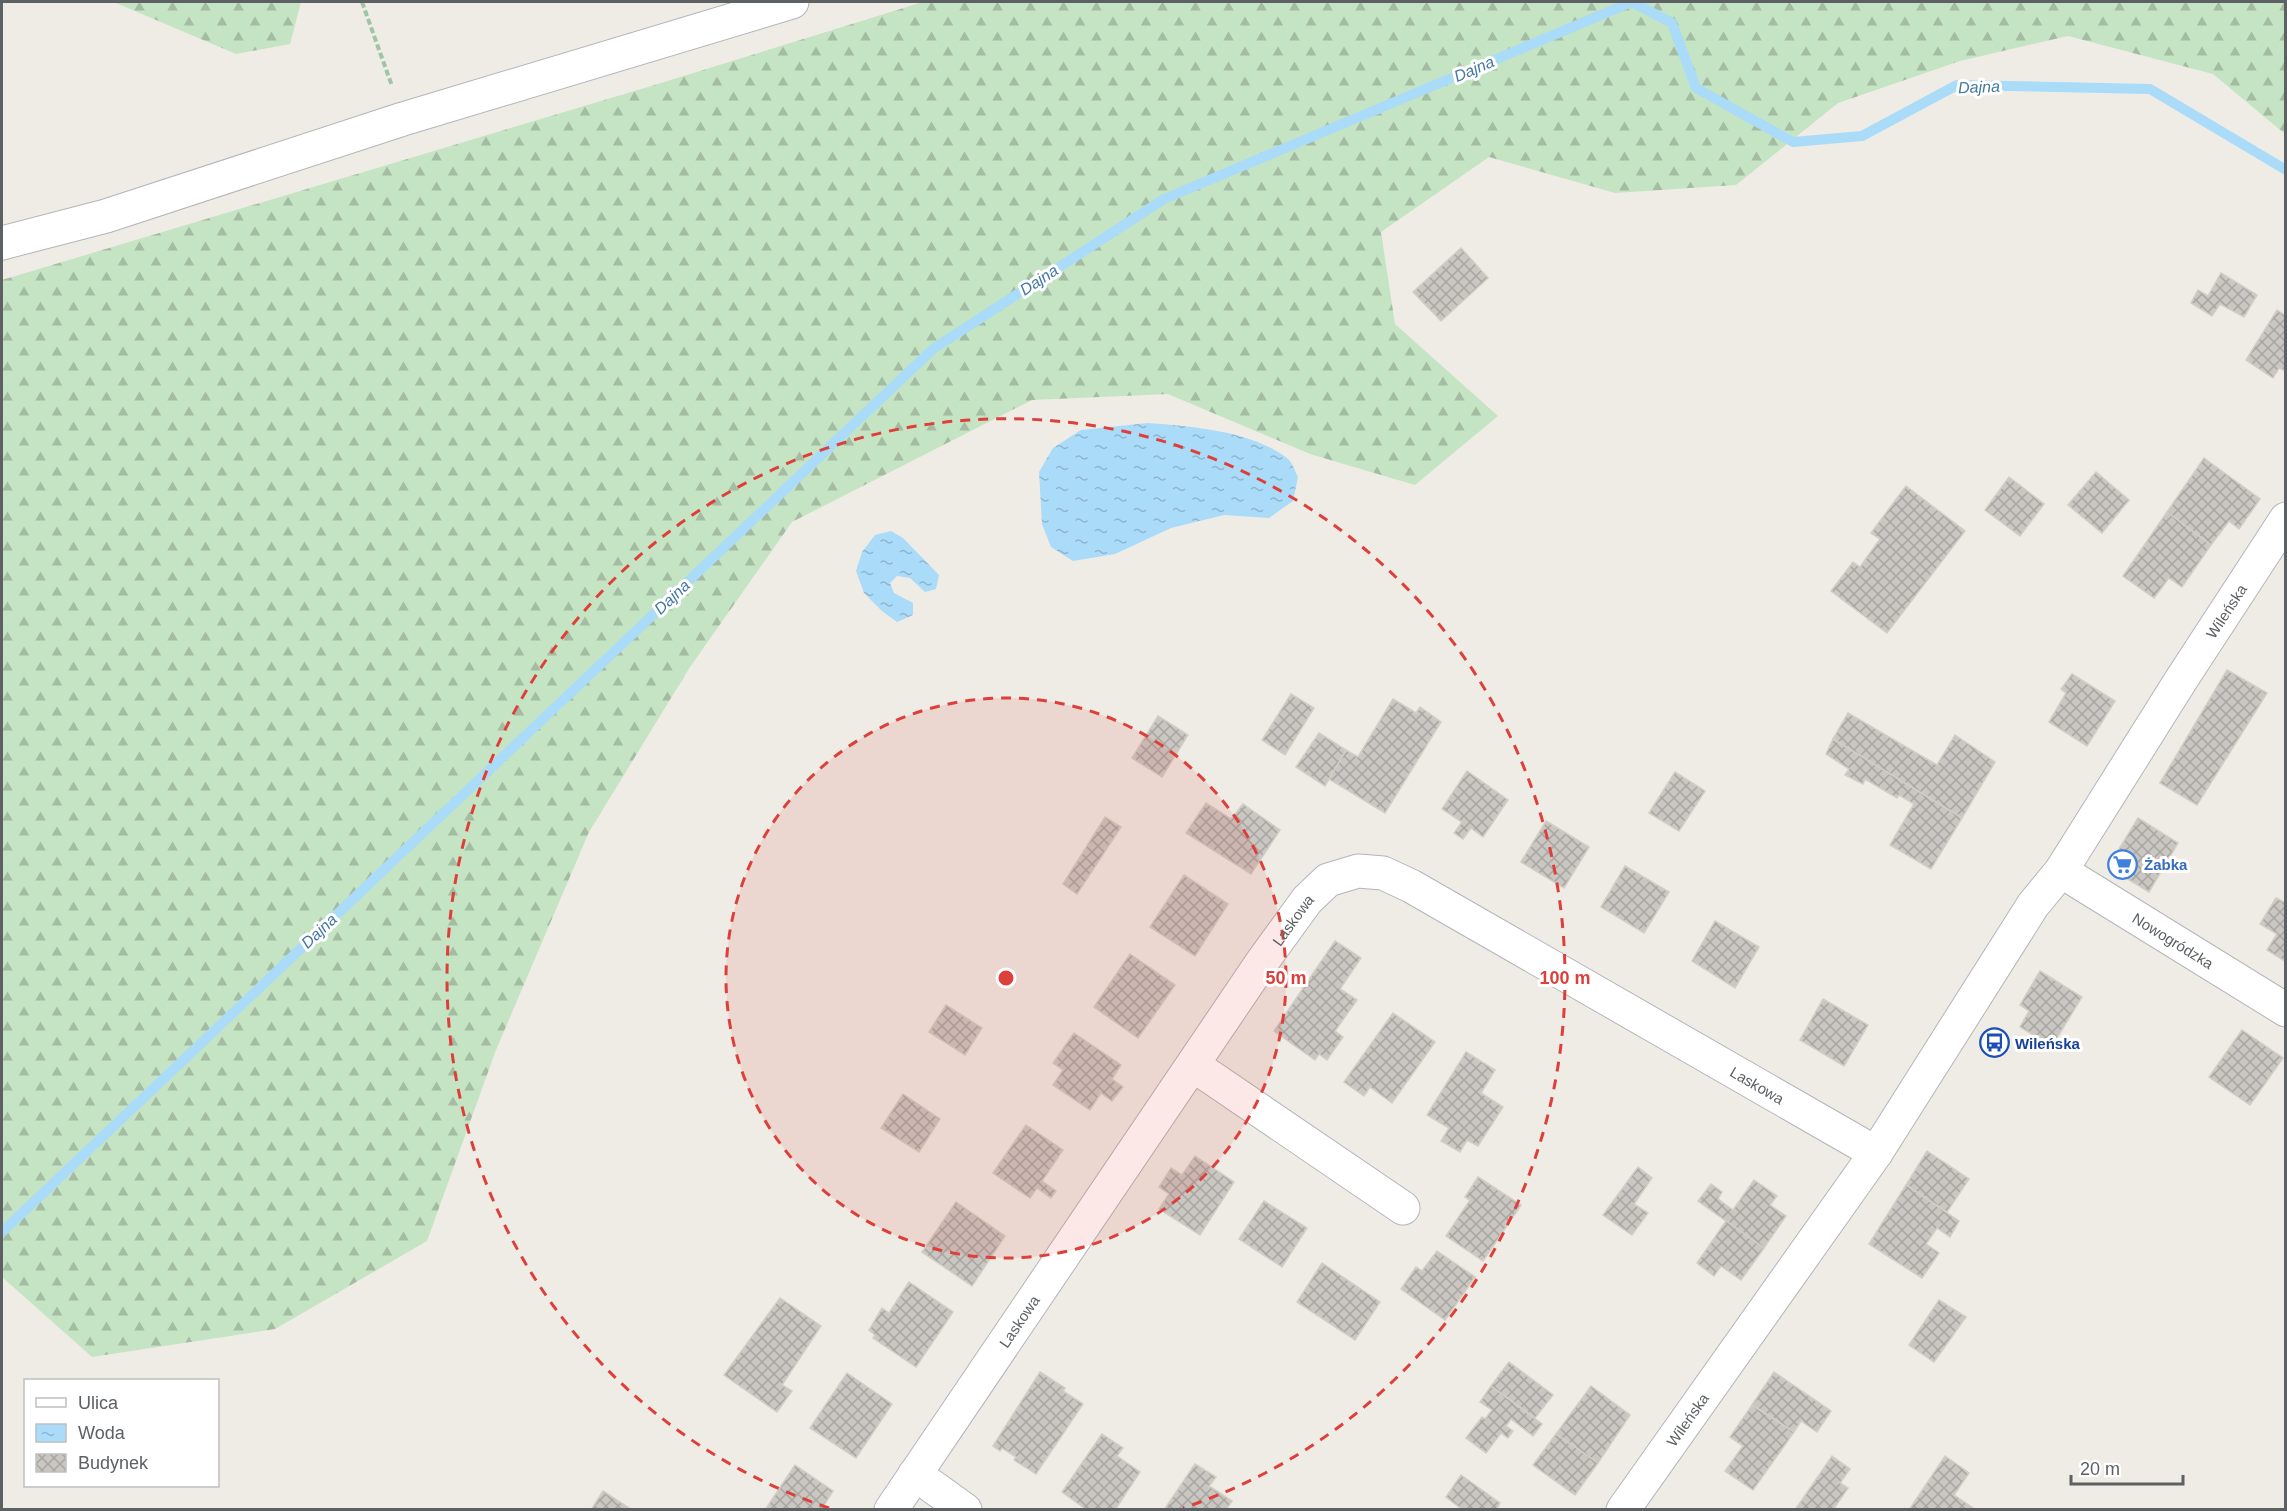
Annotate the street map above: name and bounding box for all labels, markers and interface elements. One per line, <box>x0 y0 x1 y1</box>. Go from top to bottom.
water label: Dajna <box>1451 53 1497 85</box>
water label: Dajna <box>1958 78 2000 96</box>
water label: Dajna <box>1017 261 1061 299</box>
water label: Dajna <box>651 576 693 617</box>
street label: Wileńska <box>2202 580 2250 641</box>
supermarket icon: Żabka <box>2107 848 2139 880</box>
place label: Żabka <box>2144 856 2188 873</box>
street label: Laskowa <box>1268 890 1317 949</box>
street label: Nowogródzka <box>2130 909 2217 972</box>
water label: Dajna <box>298 910 340 951</box>
centre of rings <box>996 968 1016 988</box>
text: 50 m <box>1265 968 1307 988</box>
text: 100 m <box>1539 968 1591 988</box>
bus stop icon: Wileńska <box>1978 1027 2010 1059</box>
place label: Wileńska <box>2015 1035 2081 1052</box>
street label: Laskowa <box>1727 1063 1788 1107</box>
street label: Laskowa <box>995 1291 1043 1350</box>
legend <box>24 1379 219 1487</box>
street label: Wileńska <box>1663 1389 1712 1449</box>
text: Ulica <box>78 1393 119 1413</box>
text: Woda <box>78 1423 126 1443</box>
scale bar <box>2071 1448 2184 1486</box>
text: Budynek <box>78 1453 149 1473</box>
text: 20 m <box>2080 1459 2120 1479</box>

